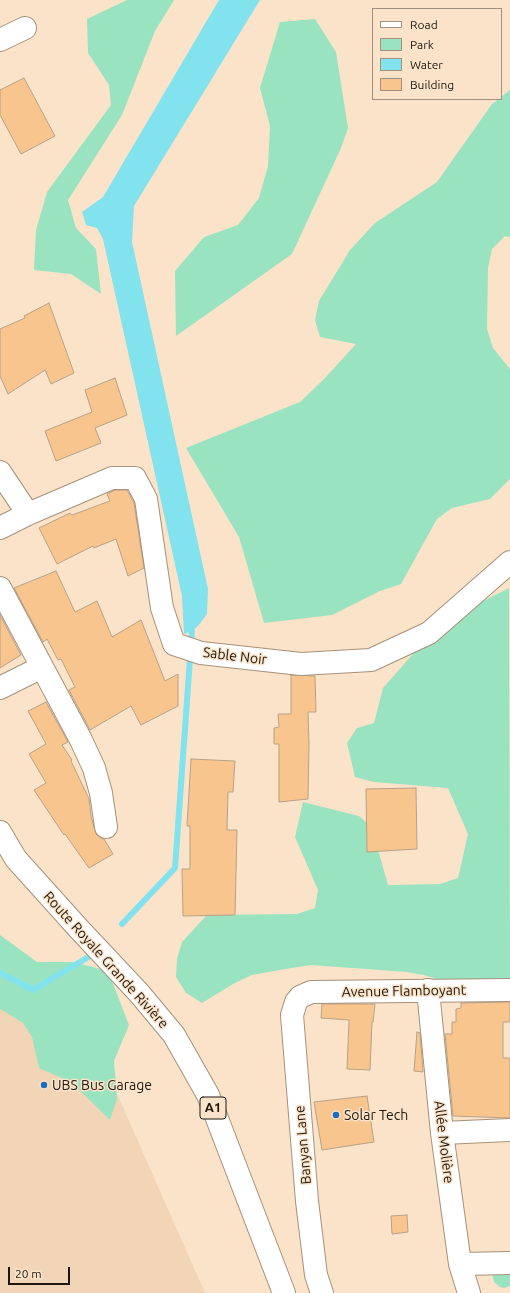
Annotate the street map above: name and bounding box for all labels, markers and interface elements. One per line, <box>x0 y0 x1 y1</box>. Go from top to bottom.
legend <box>372 8 502 100</box>
text: Road <box>410 18 438 31</box>
text: Park <box>410 38 434 51</box>
text: Water <box>410 58 443 71</box>
text: Building <box>410 78 454 91</box>
street label: Sable Noir <box>202 644 268 668</box>
street label: Route Royale Grande Rivière <box>40 888 172 1032</box>
street label: Avenue Flamboyant <box>342 982 466 1000</box>
place label: UBS Bus Garage <box>52 1077 152 1093</box>
marker: UBS Bus Garage <box>39 1080 49 1090</box>
road number: A1 <box>200 1097 226 1119</box>
street label: Allée Molière <box>431 1100 457 1184</box>
street label: Banyan Lane <box>291 1105 315 1185</box>
place label: Solar Tech <box>344 1107 408 1123</box>
marker: Solar Tech <box>331 1110 341 1120</box>
scale bar <box>10 1259 72 1285</box>
text: 20 m <box>15 1267 42 1280</box>

